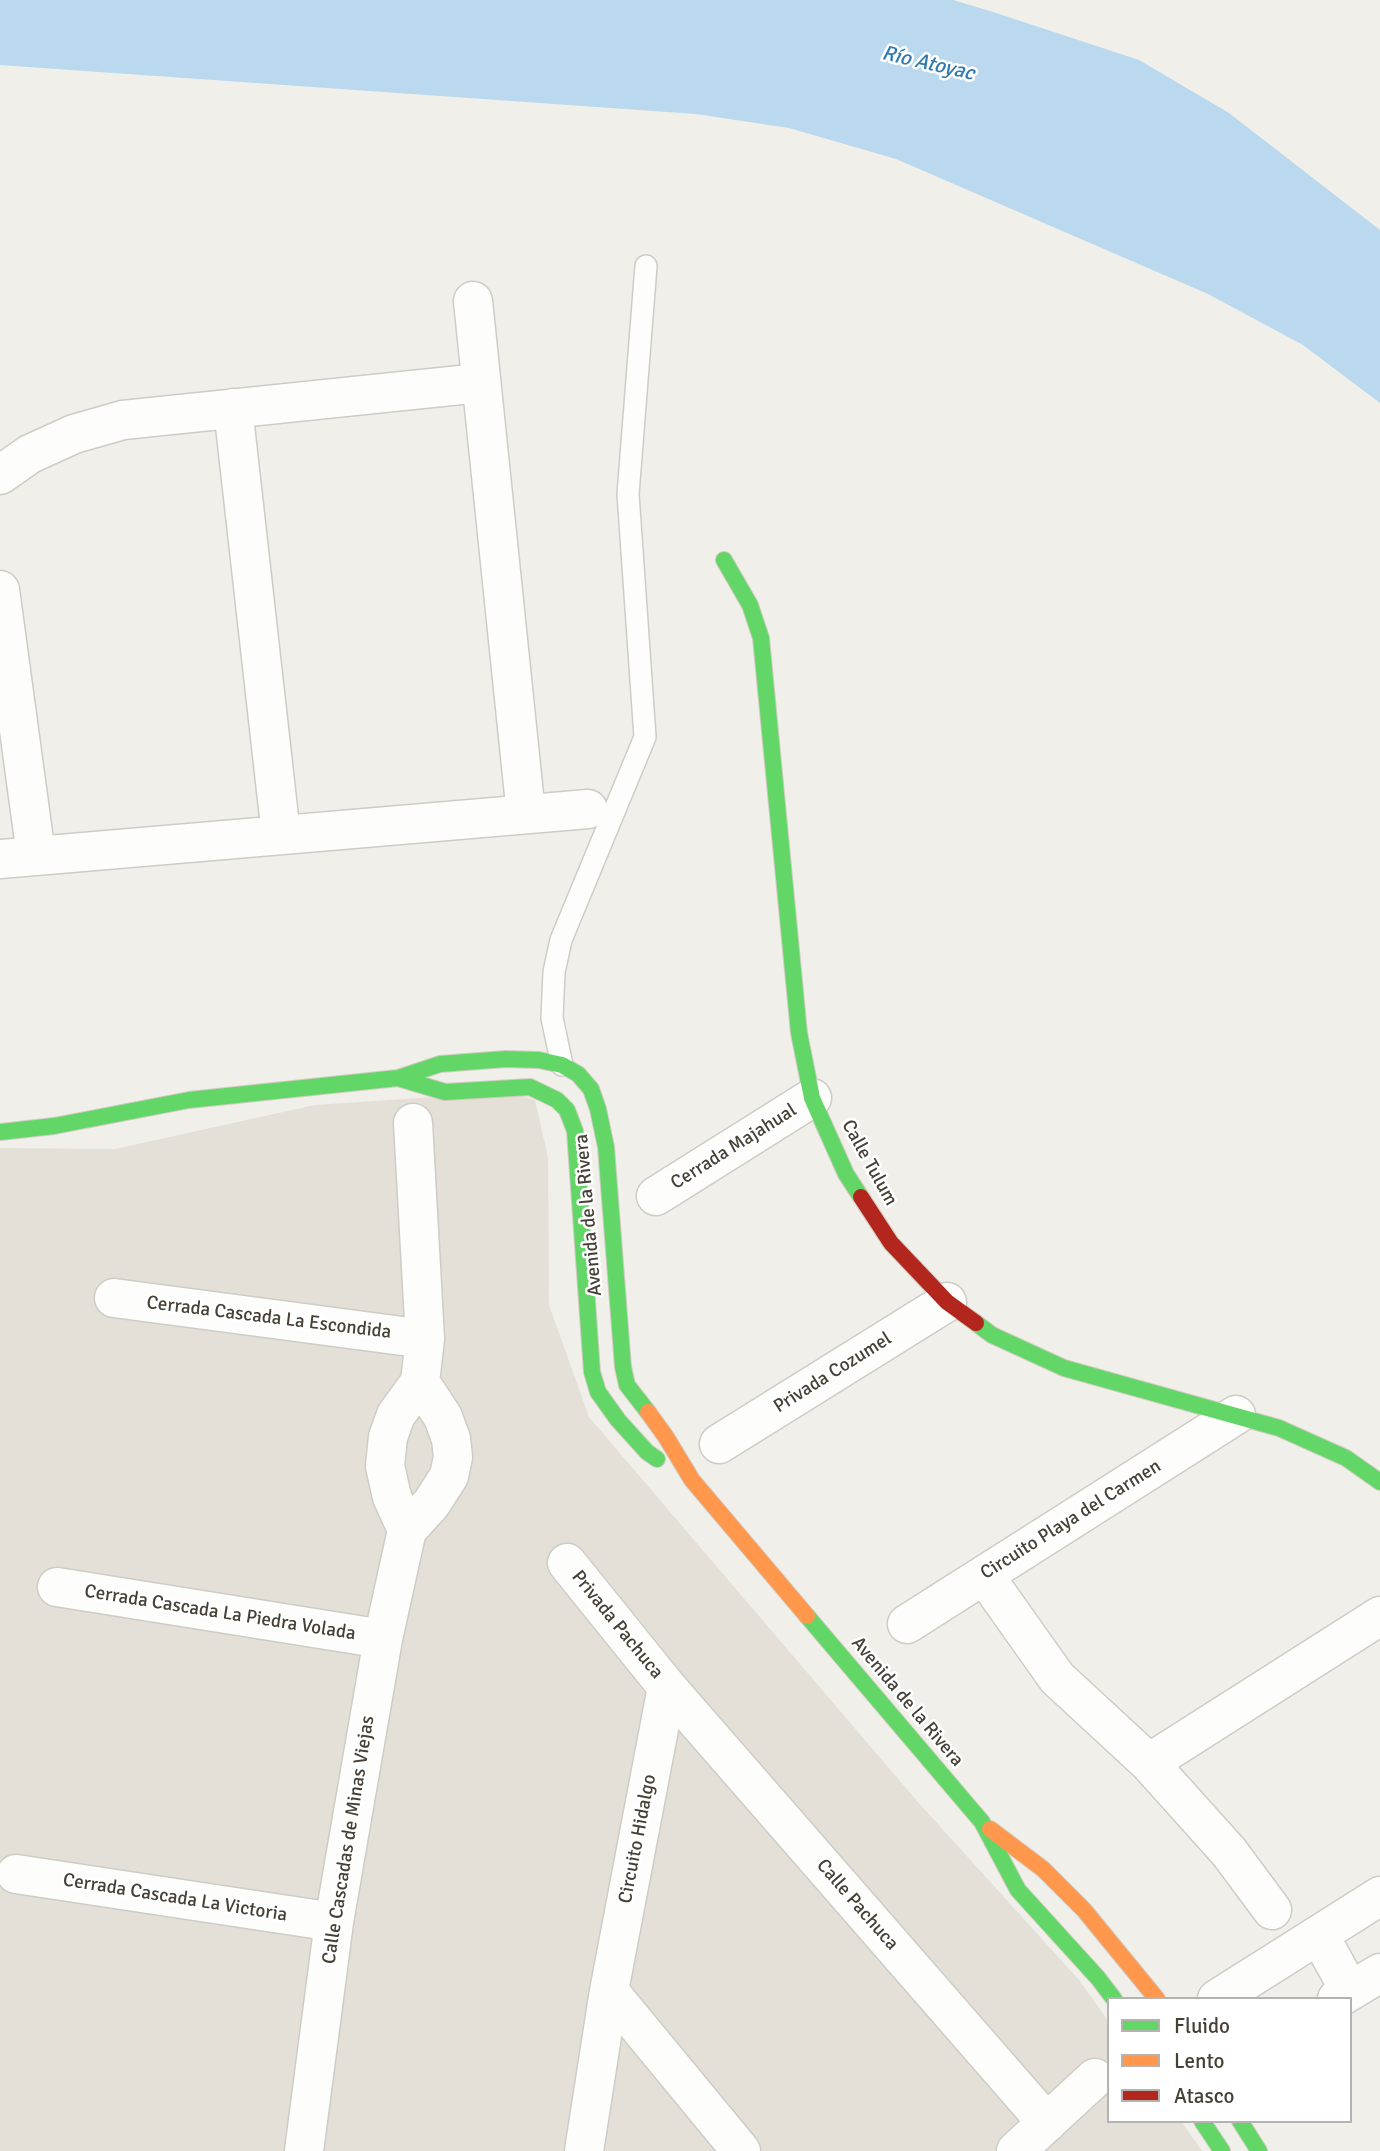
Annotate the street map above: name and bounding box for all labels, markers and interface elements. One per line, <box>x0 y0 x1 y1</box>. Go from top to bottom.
water label: Río Atoyac <box>879 41 977 87</box>
street label: Cerrada Majahual <box>667 1099 801 1195</box>
street label: Calle Tulum <box>836 1116 902 1210</box>
street label: Avenida de la Rivera <box>571 1133 607 1297</box>
street label: Cerrada Cascada La Escondida <box>145 1292 393 1344</box>
street label: Privada Cozumel <box>770 1328 896 1418</box>
street label: Circuito Playa del Carmen <box>976 1455 1166 1585</box>
street label: Privada Pachuca <box>566 1566 668 1684</box>
street label: Cerrada Cascada La Piedra Volada <box>83 1580 357 1646</box>
street label: Avenida de la Rivera <box>846 1632 968 1772</box>
street label: Calle Cascadas de Minas Viejas <box>318 1714 380 1966</box>
street label: Circuito Hidalgo <box>614 1772 662 1906</box>
street label: Calle Pachuca <box>811 1855 903 1955</box>
street label: Cerrada Cascada La Victoria <box>61 1869 289 1927</box>
legend <box>1107 1997 1352 2123</box>
text: Fluido <box>1174 2013 1230 2039</box>
text: Lento <box>1174 2048 1224 2074</box>
text: Atasco <box>1174 2083 1234 2109</box>

